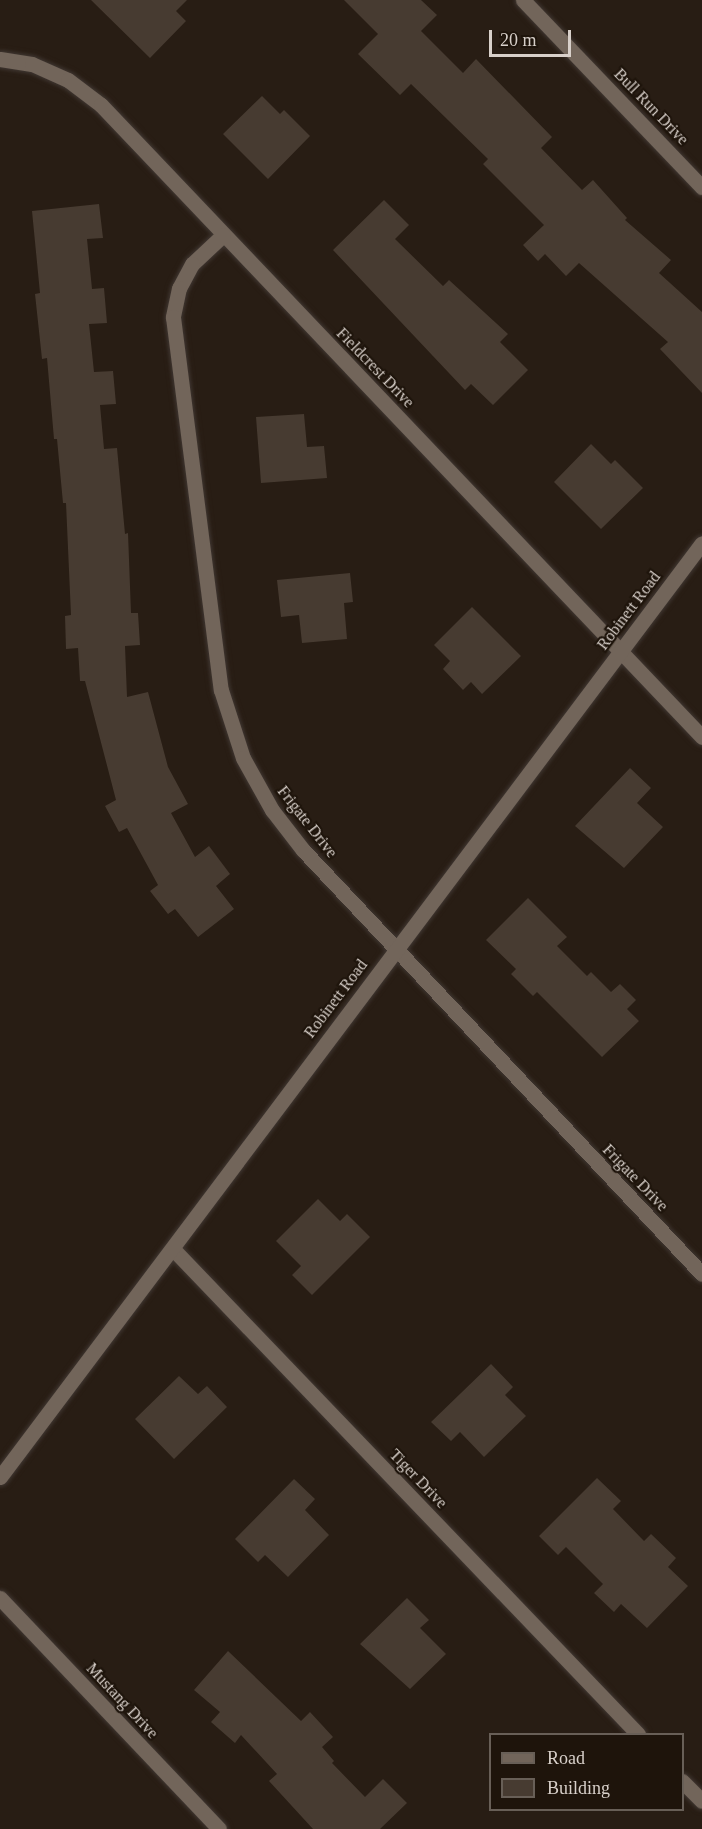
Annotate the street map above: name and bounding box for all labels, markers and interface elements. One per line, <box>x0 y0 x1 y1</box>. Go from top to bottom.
scale bar <box>492 18 574 56</box>
text: 20 m <box>500 30 537 50</box>
street label: Bull Run Drive <box>610 65 692 149</box>
street label: Fieldcrest Drive <box>332 324 418 412</box>
street label: Robinett Road <box>593 568 665 654</box>
street label: Frigate Drive <box>273 782 341 862</box>
street label: Robinett Road <box>300 956 372 1042</box>
street label: Frigate Drive <box>598 1140 672 1216</box>
street label: Tiger Drive <box>385 1446 451 1512</box>
street label: Mustang Drive <box>82 1659 162 1743</box>
legend <box>489 1733 684 1811</box>
text: Road <box>547 1748 585 1768</box>
text: Building <box>547 1778 610 1798</box>

